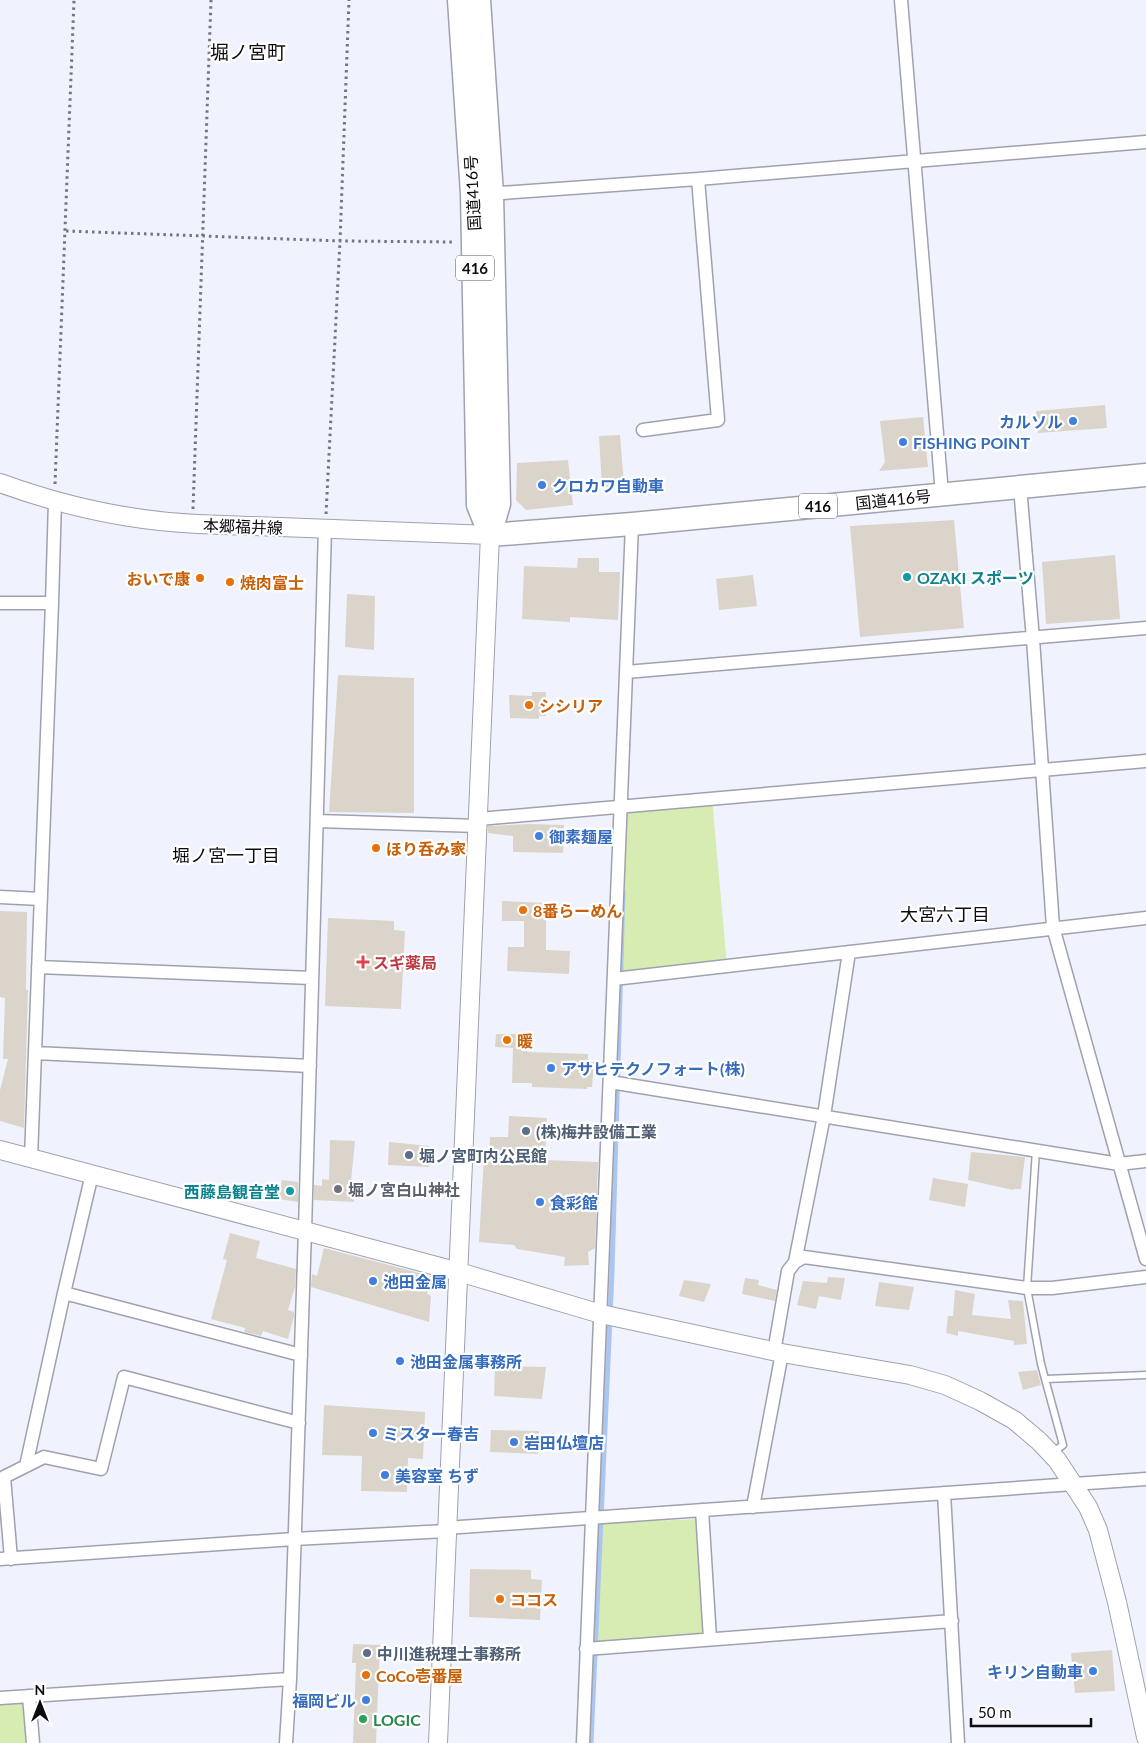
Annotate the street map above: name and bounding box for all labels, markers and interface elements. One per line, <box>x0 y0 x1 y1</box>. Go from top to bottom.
district label: 堀ノ宮町 <box>210 40 286 63</box>
street label: 国道416号 <box>461 155 483 231</box>
road number: 416 <box>456 256 494 280</box>
place label: カルソル <box>999 412 1063 431</box>
marker: カルソル <box>1067 415 1079 427</box>
place label: FISHING POINT <box>913 433 1030 452</box>
marker: FISHING POINT <box>897 436 909 448</box>
place label: クロカワ自動車 <box>552 476 664 495</box>
marker: クロカワ自動車 <box>536 479 548 491</box>
street label: 国道416号 <box>854 486 932 512</box>
road number: 416 <box>799 494 837 518</box>
street label: 本郷福井線 <box>203 515 283 537</box>
place label: OZAKI スポーツ <box>917 568 1034 587</box>
place label: おいで康 <box>126 569 190 588</box>
marker: OZAKI スポーツ <box>901 571 913 583</box>
marker: おいで康 <box>194 572 206 584</box>
place label: 焼肉富士 <box>240 573 304 592</box>
marker: 焼肉富士 <box>224 576 236 588</box>
place label: シシリア <box>539 696 603 715</box>
marker: シシリア <box>523 699 535 711</box>
place label: 御素麺屋 <box>549 827 613 846</box>
marker: 御素麺屋 <box>533 830 545 842</box>
place label: ほり呑み家 <box>386 839 466 858</box>
marker: ほり呑み家 <box>370 842 382 854</box>
district label: 堀ノ宮一丁目 <box>172 844 280 866</box>
place label: 8番らーめん <box>533 901 622 920</box>
district label: 大宮六丁目 <box>900 903 990 925</box>
marker: 8番らーめん <box>517 904 529 916</box>
place label: スギ薬局 <box>373 953 437 972</box>
marker: スギ薬局 <box>357 956 369 968</box>
place label: 暖 <box>517 1031 533 1050</box>
marker: 暖 <box>501 1034 513 1046</box>
place label: アサヒテクノフォート(株) <box>561 1059 745 1078</box>
marker: アサヒテクノフォート(株) <box>545 1062 557 1074</box>
place label: (株)梅井設備工業 <box>536 1122 657 1141</box>
marker: (株)梅井設備工業 <box>520 1125 532 1137</box>
place label: 堀ノ宮町内公民館 <box>419 1146 547 1165</box>
marker: 堀ノ宮町内公民館 <box>403 1149 415 1161</box>
place label: 堀ノ宮白山神社 <box>348 1180 460 1199</box>
place label: 西藤島観音堂 <box>184 1182 280 1201</box>
marker: 堀ノ宮白山神社 <box>332 1183 344 1195</box>
marker: 西藤島観音堂 <box>284 1185 296 1197</box>
place label: 食彩館 <box>550 1193 598 1212</box>
marker: 食彩館 <box>534 1196 546 1208</box>
place label: 池田金属 <box>383 1272 447 1291</box>
marker: 池田金属 <box>367 1275 379 1287</box>
place label: 池田金属事務所 <box>410 1352 522 1371</box>
marker: 池田金属事務所 <box>394 1355 406 1367</box>
place label: ミスター春吉 <box>383 1424 479 1443</box>
marker: ミスター春吉 <box>367 1427 379 1439</box>
place label: 岩田仏壇店 <box>524 1433 604 1452</box>
marker: 岩田仏壇店 <box>508 1436 520 1448</box>
place label: 美容室 ちず <box>395 1466 479 1485</box>
marker: 美容室 ちず <box>379 1469 391 1481</box>
place label: ココス <box>510 1590 558 1609</box>
marker: ココス <box>494 1593 506 1605</box>
place label: 中川進税理士事務所 <box>377 1644 521 1663</box>
marker: 中川進税理士事務所 <box>361 1647 373 1659</box>
place label: キリン自動車 <box>987 1662 1083 1681</box>
marker: キリン自動車 <box>1087 1665 1099 1677</box>
place label: CoCo壱番屋 <box>376 1666 463 1685</box>
marker: CoCo壱番屋 <box>360 1669 372 1681</box>
north arrow <box>15 1678 65 1728</box>
text: N <box>35 1681 45 1698</box>
place label: 福岡ビル <box>292 1691 356 1710</box>
marker: 福岡ビル <box>360 1694 372 1706</box>
scale bar <box>971 1696 1091 1728</box>
text: 50 m <box>978 1703 1012 1721</box>
place label: LOGIC <box>373 1710 421 1729</box>
marker: LOGIC <box>357 1713 369 1725</box>

